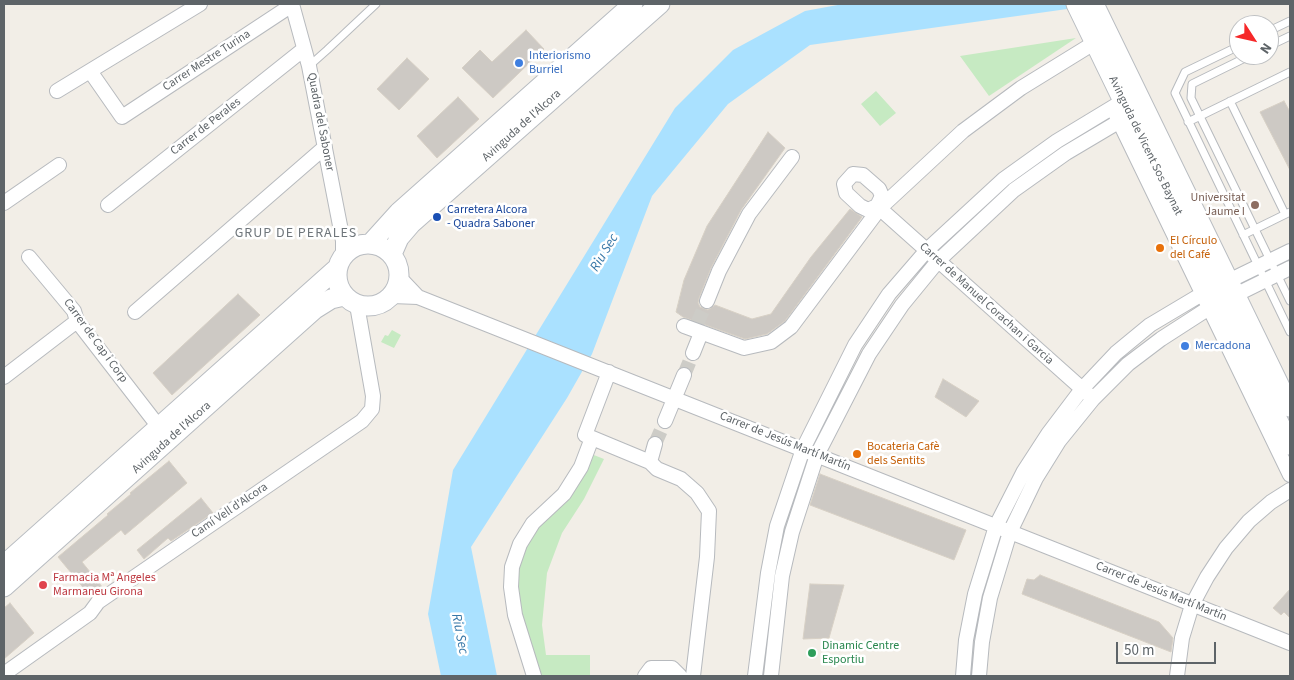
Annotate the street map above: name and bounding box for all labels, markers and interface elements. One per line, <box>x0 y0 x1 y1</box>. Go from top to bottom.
north arrow <box>1229 15 1279 65</box>
street label: Carrer Mestre Turina <box>160 27 254 95</box>
text: N <box>1255 38 1276 58</box>
place label: Interiorismo Burriel <box>529 49 591 77</box>
marker: Interiorismo Burriel <box>513 57 525 69</box>
street label: Quadra del Saboner <box>303 72 337 172</box>
street label: Avinguda de Vicent Sos Baynat <box>1105 74 1185 218</box>
street label: Avinguda de l'Alcora <box>480 87 564 165</box>
street label: Carrer de Perales <box>168 95 244 159</box>
place label: Universitat Jaume I <box>1190 191 1245 219</box>
marker: Universitat Jaume I <box>1249 199 1261 211</box>
place label: Carretera Alcora - Quadra Saboner <box>447 203 535 231</box>
marker: Carretera Alcora - Quadra Saboner <box>431 211 443 223</box>
district label: GRUP DE PERALES <box>233 226 359 242</box>
water label: Riu Sec <box>587 231 623 275</box>
place label: El Círculo del Café <box>1170 234 1217 262</box>
street label: Carrer de Manuel Corachan i Garcia <box>916 240 1056 368</box>
marker: El Círculo del Café <box>1154 242 1166 254</box>
street label: Carrer de Cap i Corp <box>60 296 130 386</box>
place label: Mercadona <box>1195 339 1251 353</box>
marker: Mercadona <box>1179 340 1191 352</box>
street label: Avinguda de l'Alcora <box>130 399 214 477</box>
street label: Carrer de Jesús Martí Martín <box>717 409 853 475</box>
place label: Bocateria Cafè dels Sentits <box>867 440 939 468</box>
marker: Bocateria Cafè dels Sentits <box>851 448 863 460</box>
street label: Camí Vell d'Alcora <box>189 480 271 542</box>
street label: Carrer de Jesús Martí Martín <box>1093 559 1229 625</box>
place label: Farmacia Mª Angeles Marmaneu Girona <box>53 571 156 599</box>
marker: Farmacia Mª Angeles Marmaneu Girona <box>37 579 49 591</box>
water label: Riu Sec <box>447 612 471 656</box>
scale bar <box>1119 632 1219 664</box>
place label: Dinamic Centre Esportiu <box>822 639 899 667</box>
text: 50 m <box>1124 640 1154 661</box>
marker: Dinamic Centre Esportiu <box>806 647 818 659</box>

